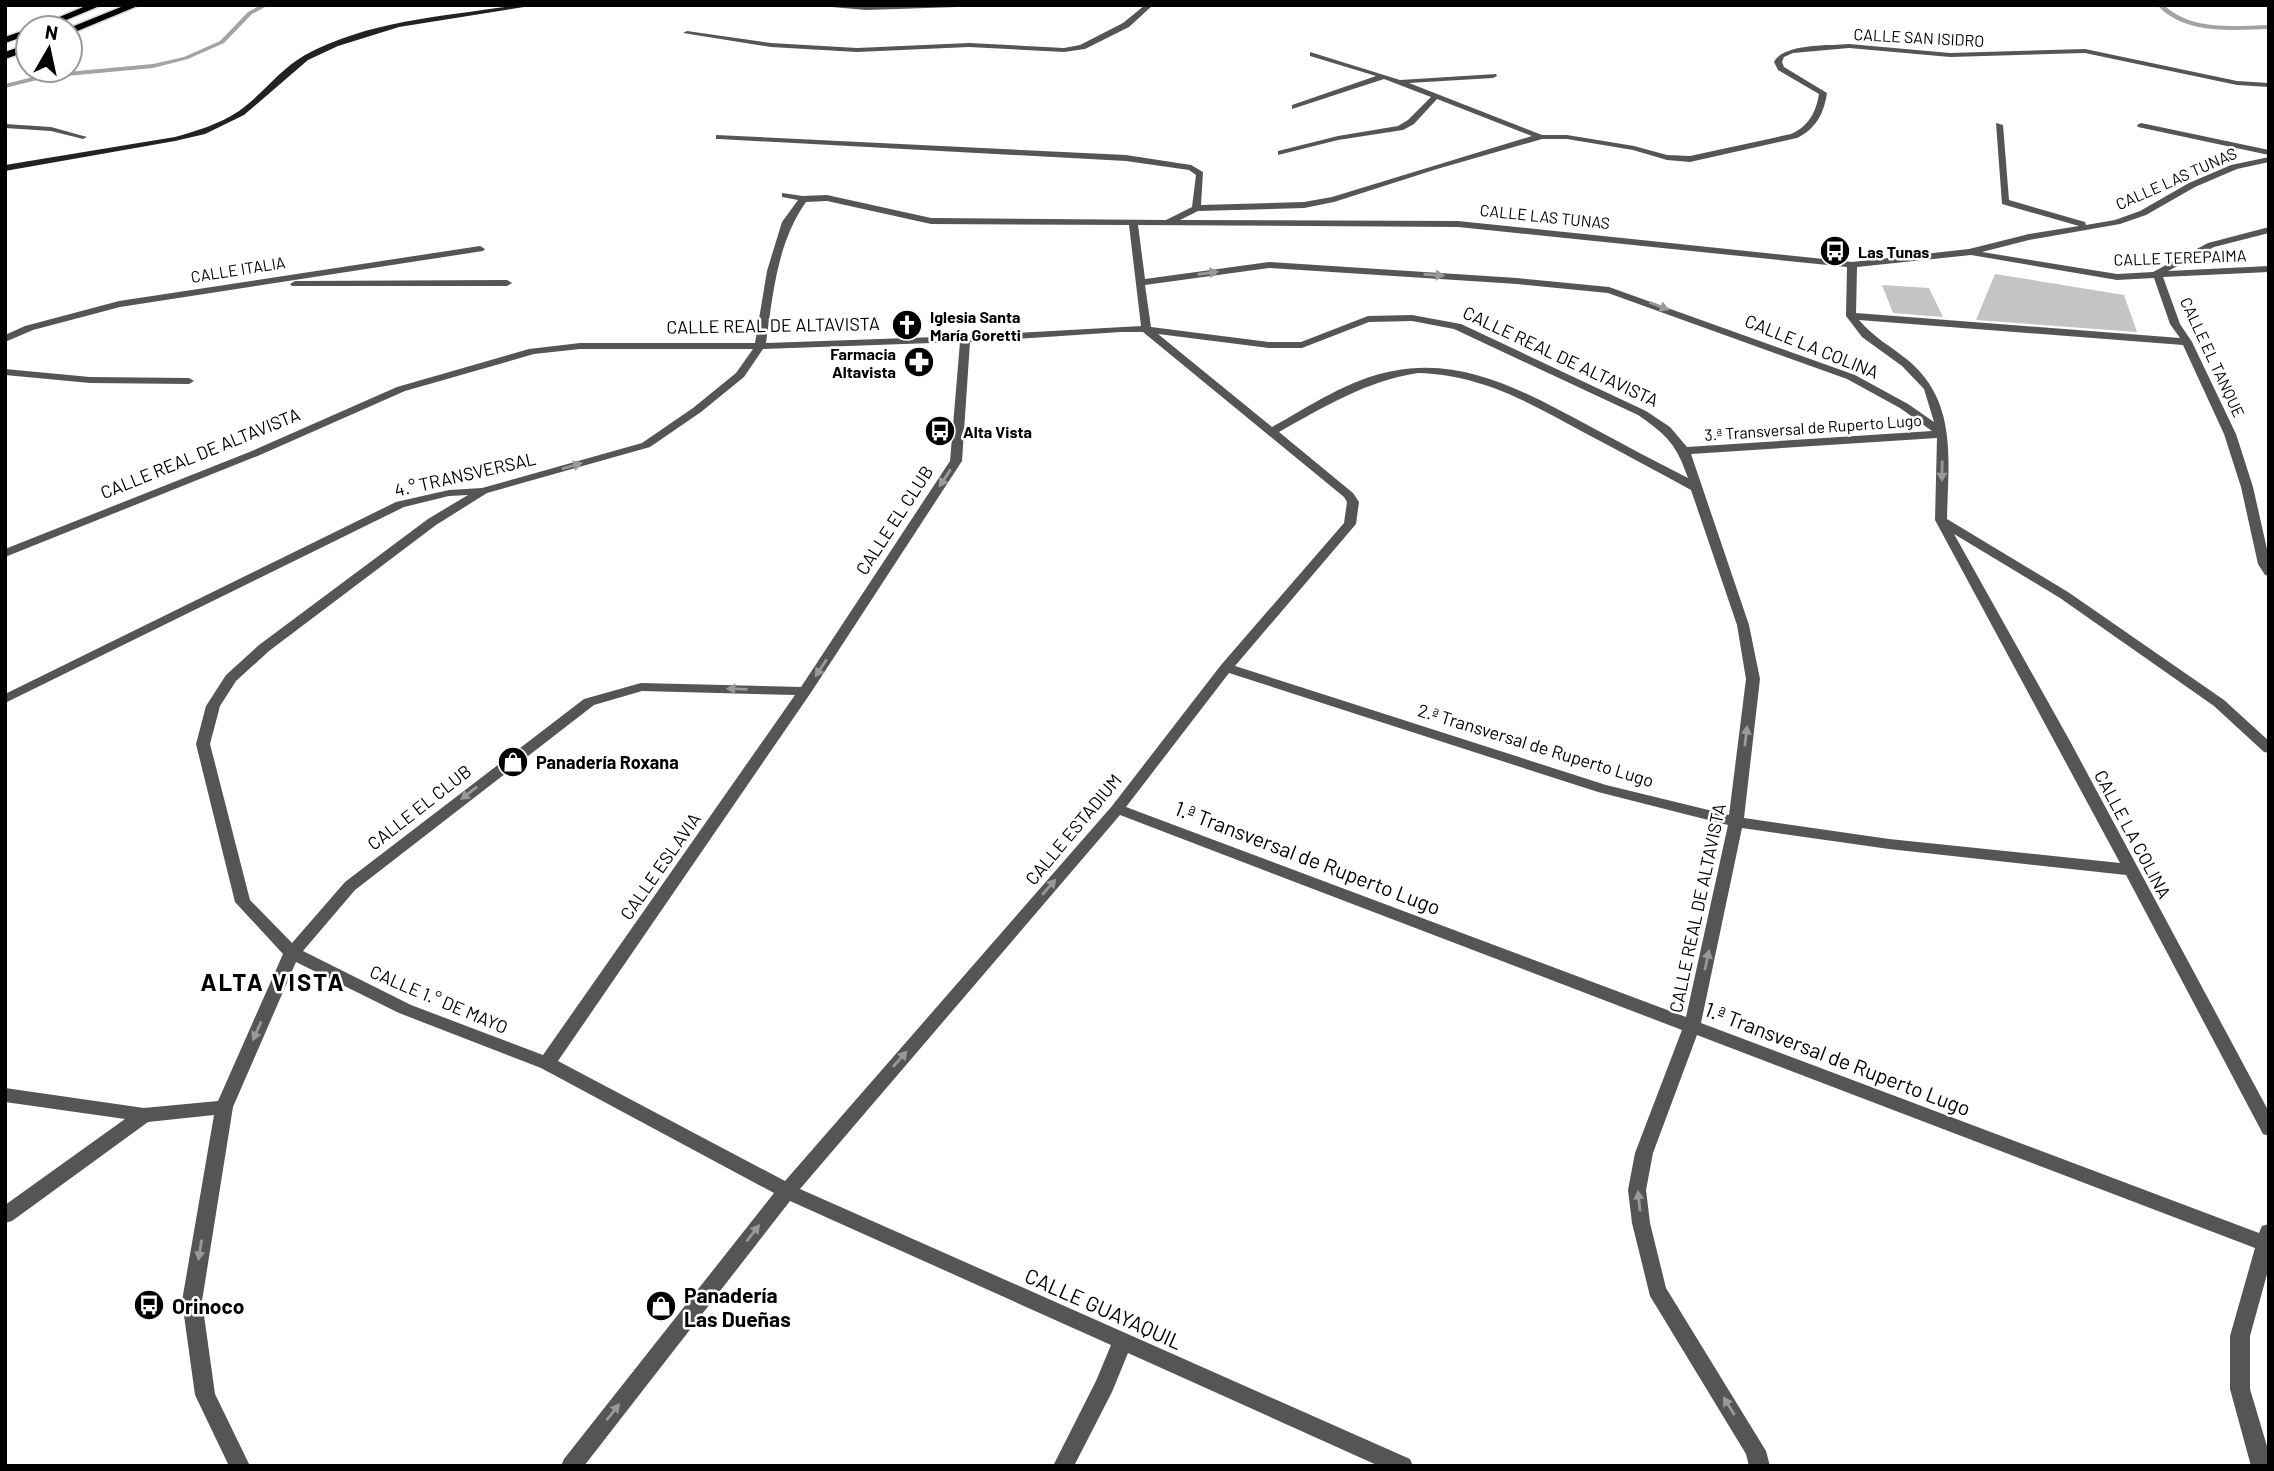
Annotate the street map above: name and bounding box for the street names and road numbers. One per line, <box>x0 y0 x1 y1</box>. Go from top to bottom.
street label: CALLE SAN ISIDRO <box>1853 24 1985 50</box>
street label: CALLE LAS TUNAS <box>2112 143 2240 213</box>
street label: CALLE LAS TUNAS <box>1479 200 1611 232</box>
street label: CALLE TEREPAIMA <box>2113 245 2247 269</box>
street label: CALLE ITALIA <box>189 252 287 286</box>
street label: CALLE EL TANQUE <box>2177 294 2249 420</box>
street label: CALLE REAL DE ALTAVISTA <box>1460 301 1662 411</box>
street label: CALLE LA COLINA <box>1742 309 1882 383</box>
street label: CALLE REAL DE ALTAVISTA <box>666 312 880 338</box>
street label: CALLE REAL DE ALTAVISTA <box>97 403 303 503</box>
street label: 3.ª Transversal de Ruperto Lugo <box>1704 410 1922 444</box>
street label: 4.° TRANSVERSAL <box>392 447 538 501</box>
street label: CALLE EL CLUB <box>851 461 937 579</box>
street label: 2.ª Transversal de Ruperto Lugo <box>1415 699 1657 791</box>
street label: CALLE EL CLUB <box>363 760 475 854</box>
street label: CALLE LA COLINA <box>2090 766 2176 902</box>
street label: CALLE ESTADIUM <box>1020 769 1126 889</box>
street label: 1.ª Transversal de Ruperto Lugo <box>1172 795 1444 919</box>
street label: CALLE REAL DE ALTAVISTA <box>1664 801 1730 1015</box>
street label: CALLE ESLAVIA <box>615 808 705 924</box>
street label: CALLE 1.° DE MAYO <box>367 960 511 1038</box>
street label: 1.ª Transversal de Ruperto Lugo <box>1702 996 1974 1120</box>
street label: CALLE GUAYAQUIL <box>1021 1262 1187 1354</box>

